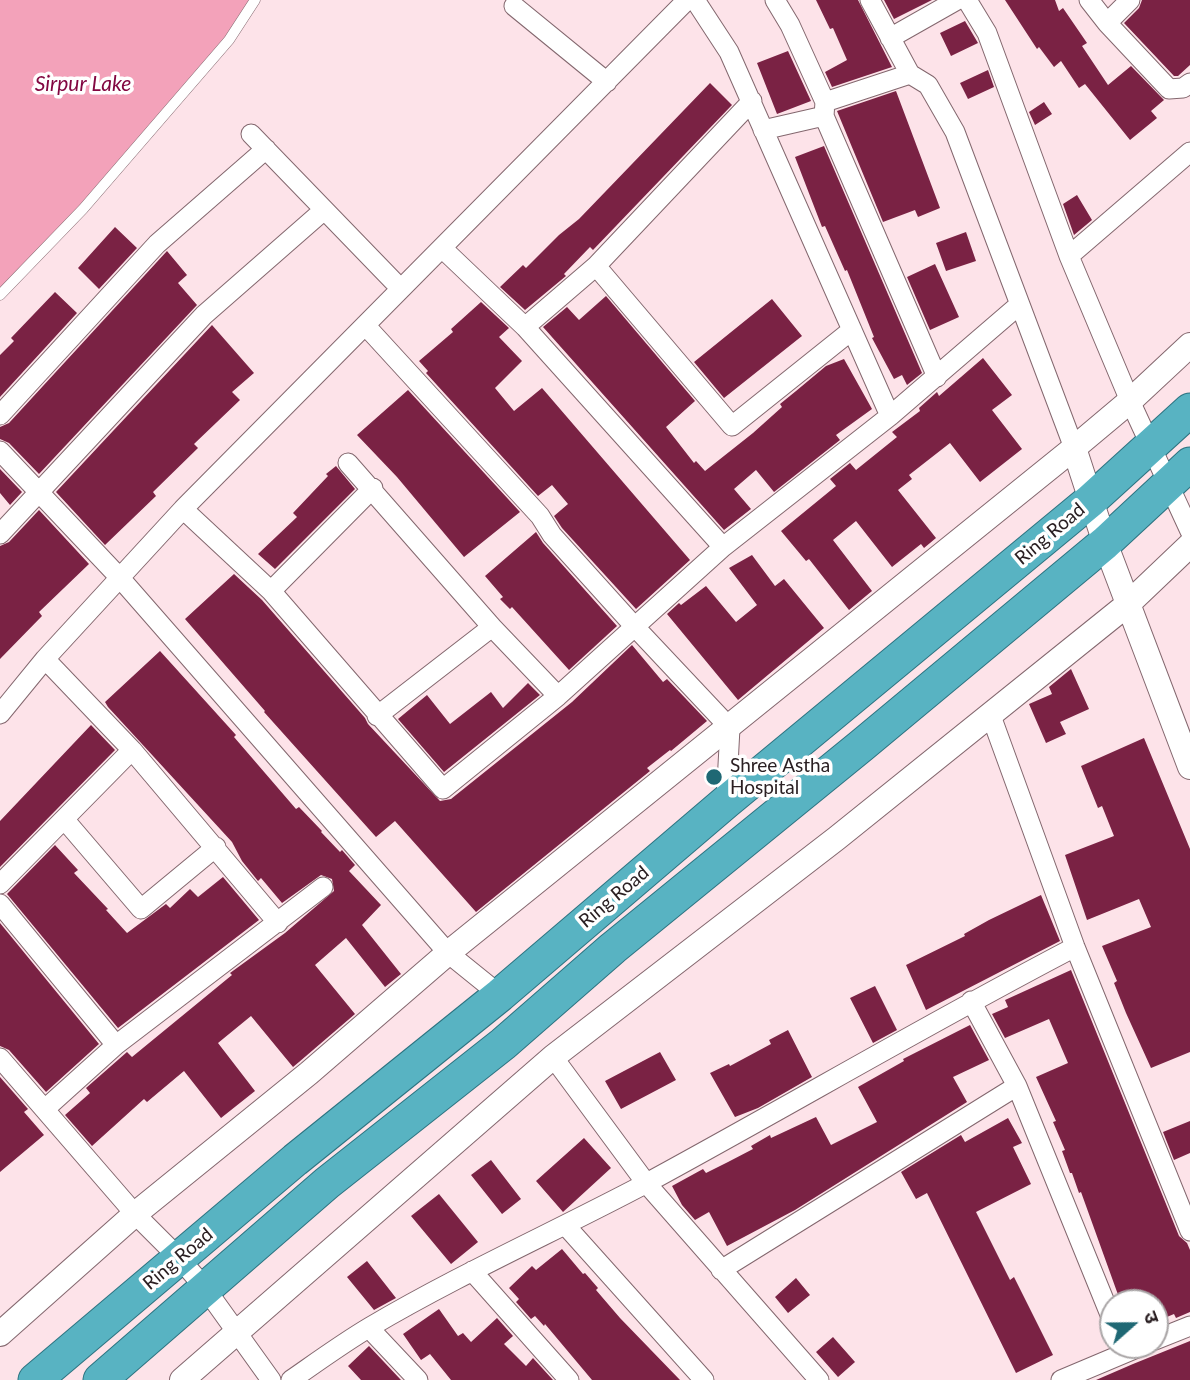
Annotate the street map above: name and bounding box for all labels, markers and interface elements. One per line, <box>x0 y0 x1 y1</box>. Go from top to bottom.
water label: Sirpur Lake <box>35 71 131 97</box>
street label: Ring Road <box>1011 498 1089 570</box>
place label: Shree Astha Hospital <box>730 755 830 799</box>
marker: Shree Astha Hospital <box>704 767 724 787</box>
street label: Ring Road <box>575 861 653 933</box>
street label: Ring Road <box>139 1223 217 1295</box>
north arrow <box>1099 1289 1169 1359</box>
text: उ <box>1139 1308 1165 1326</box>

